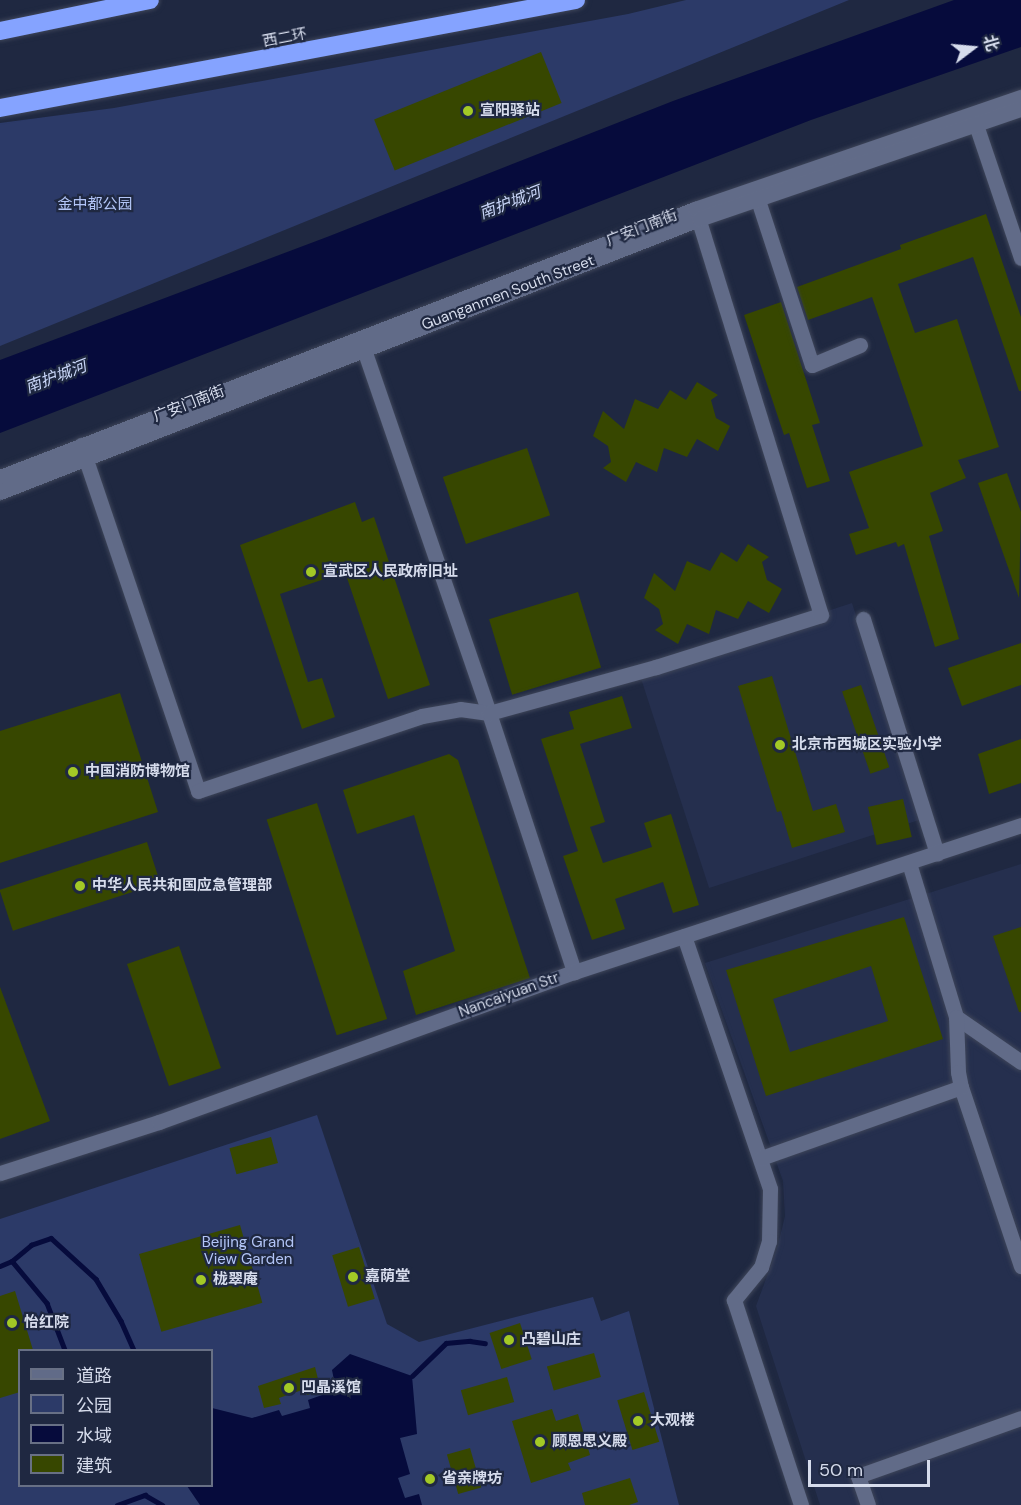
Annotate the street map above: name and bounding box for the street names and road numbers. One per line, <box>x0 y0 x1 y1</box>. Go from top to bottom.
street label: 西二环 <box>261 25 309 51</box>
street label: 广安门南街 <box>604 206 680 250</box>
street label: Guanganmen South Street <box>419 252 597 334</box>
street label: 广安门南街 <box>151 382 227 426</box>
street label: Nancaiyuan Str <box>456 969 562 1021</box>

